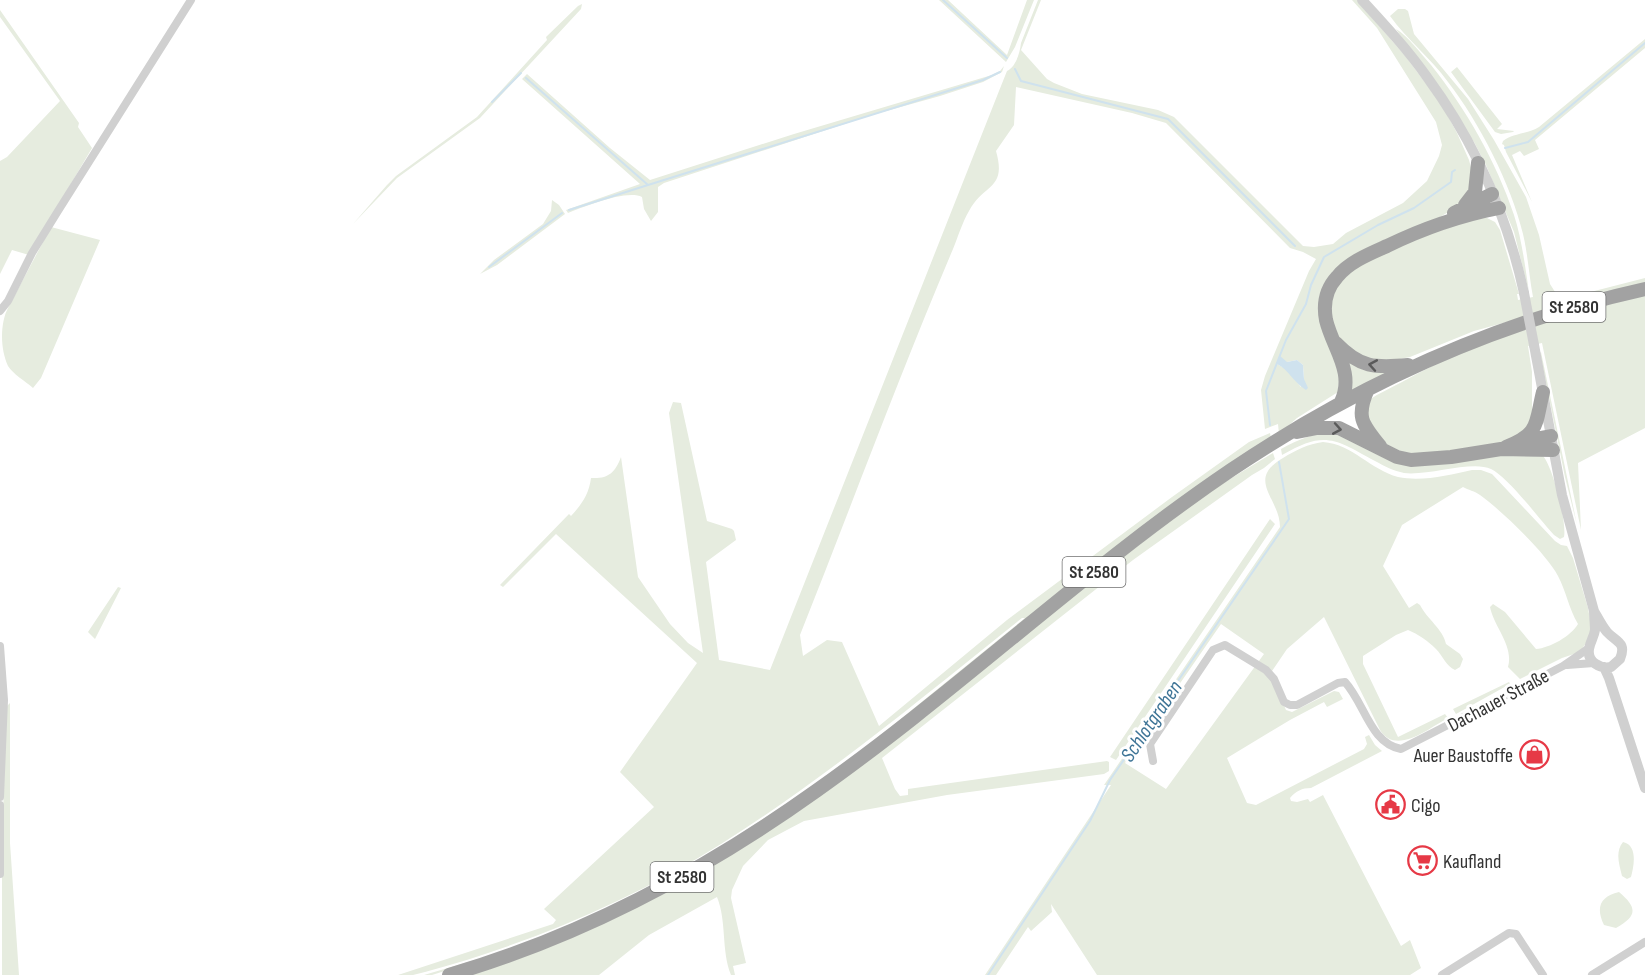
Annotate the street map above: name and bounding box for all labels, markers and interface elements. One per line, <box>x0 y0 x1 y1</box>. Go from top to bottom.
road number: St 2580 <box>1542 292 1606 322</box>
one-way arrow <box>1368 359 1378 372</box>
one-way arrow <box>1332 422 1342 434</box>
road number: St 2580 <box>1062 557 1126 587</box>
street label: Dachauer Straße <box>1444 664 1553 738</box>
water label: Schlotgraben <box>1115 676 1188 767</box>
shop icon: Auer Baustoffe <box>1518 739 1550 771</box>
place label: Auer Baustoffe <box>1413 744 1513 768</box>
public building icon: Cigo <box>1374 789 1406 821</box>
place label: Cigo <box>1411 794 1441 818</box>
supermarket icon: Kaufland <box>1406 845 1438 877</box>
place label: Kaufland <box>1443 850 1501 874</box>
road number: St 2580 <box>650 862 714 892</box>

